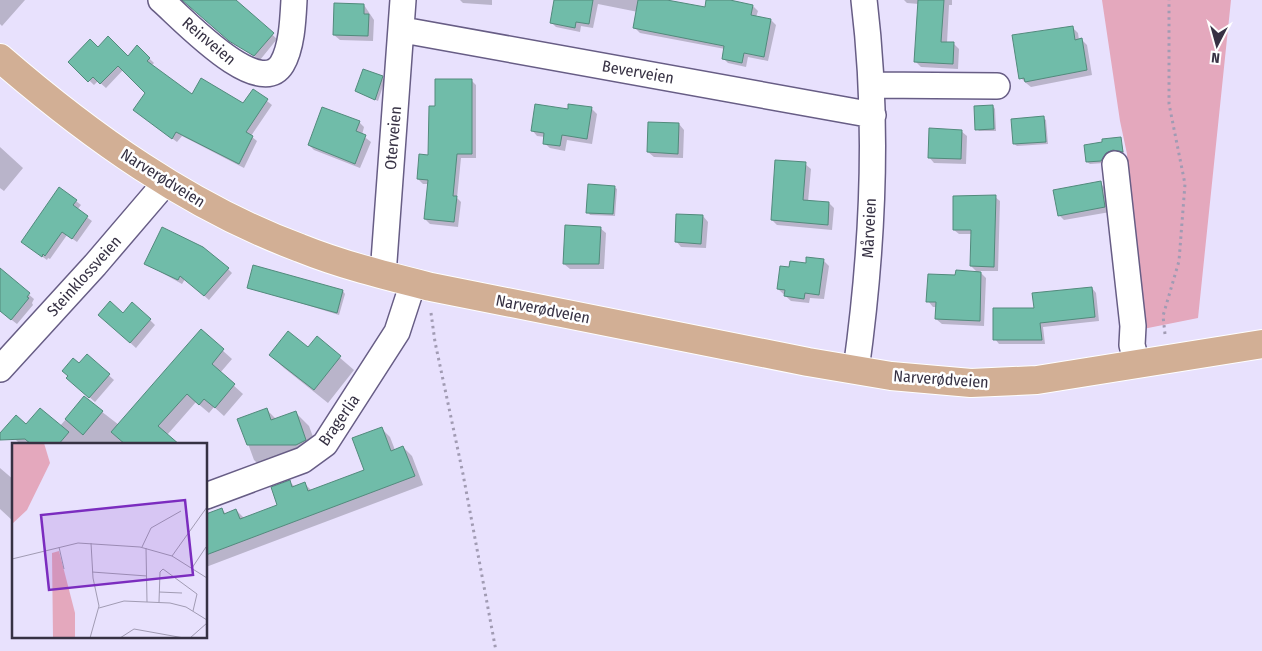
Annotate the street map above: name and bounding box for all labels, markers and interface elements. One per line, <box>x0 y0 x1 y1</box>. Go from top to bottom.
street label: Reinveien <box>178 13 240 69</box>
north arrow <box>1192 20 1242 70</box>
text: N <box>1211 49 1221 66</box>
street label: Beverveien <box>601 56 675 88</box>
street label: Oterveien <box>381 105 405 171</box>
street label: Narverødveien <box>117 145 209 211</box>
street label: Mårveien <box>858 197 880 259</box>
street label: Steinklossveien <box>43 232 125 320</box>
street label: Narverødveien <box>494 291 592 327</box>
street label: Narverødveien <box>893 366 989 392</box>
street label: Bragerlia <box>314 391 364 449</box>
inset map <box>12 443 208 638</box>

